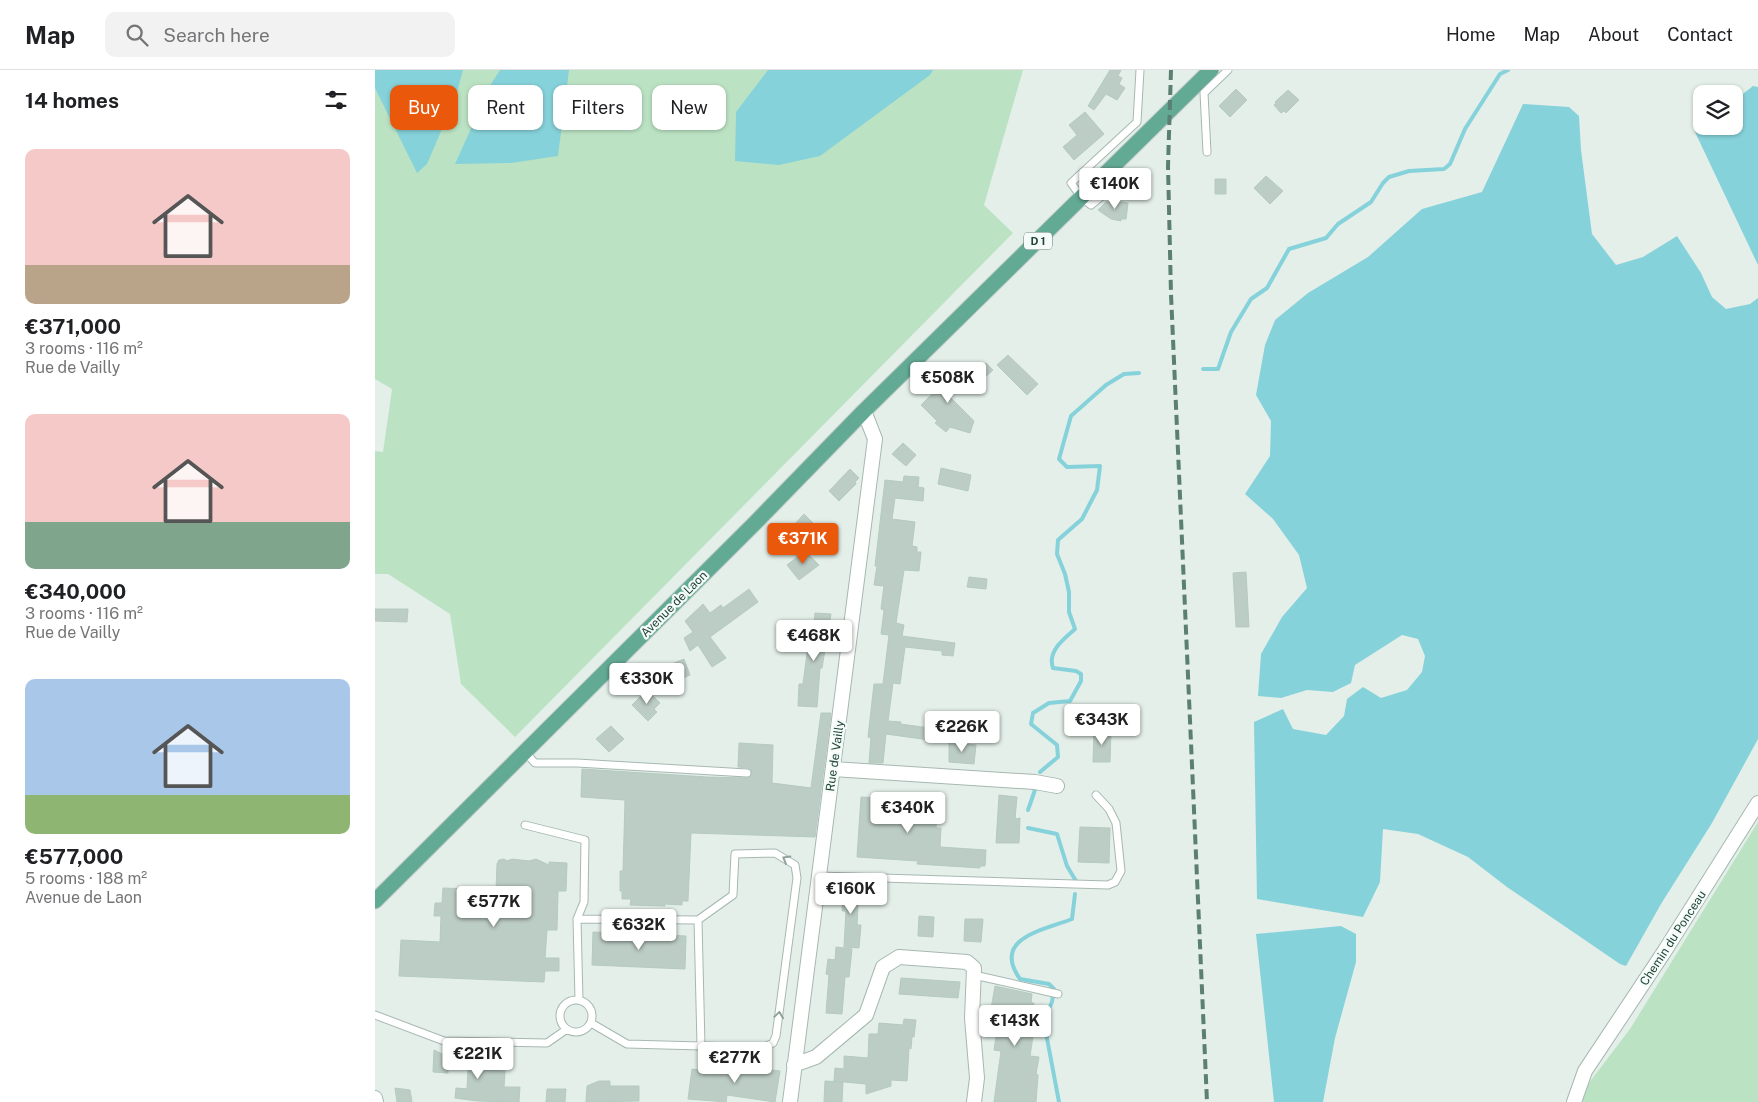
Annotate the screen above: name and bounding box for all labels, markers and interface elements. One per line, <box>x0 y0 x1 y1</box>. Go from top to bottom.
search box <box>105 12 455 57</box>
text: Map <box>25 21 75 49</box>
icon: search <box>123 21 151 49</box>
text: Search here <box>163 24 270 46</box>
text: Home <box>1446 24 1496 45</box>
text: Map <box>1524 24 1560 45</box>
text: About <box>1588 24 1639 45</box>
text: Contact <box>1667 24 1733 45</box>
chip: Buy <box>390 85 458 130</box>
chip: Rent <box>468 85 543 130</box>
chip: Filters <box>553 85 642 130</box>
chip: New <box>652 85 726 130</box>
map controls <box>1693 85 1743 135</box>
button: layers <box>1693 85 1743 135</box>
icon: filters <box>322 86 350 114</box>
text: 14 homes <box>25 88 119 113</box>
pin: €140K <box>1080 168 1150 210</box>
text: €140K <box>1090 174 1140 193</box>
icon: home <box>143 181 233 271</box>
road number: D 1 <box>1024 232 1052 250</box>
text: €371,000 <box>25 314 121 339</box>
text: 3 rooms · 116 m² <box>25 339 143 358</box>
text: Rue de Vailly <box>25 358 120 377</box>
pin: €508K <box>913 362 983 404</box>
text: €508K <box>921 368 975 387</box>
icon: home <box>143 446 233 536</box>
pin: €371K <box>768 522 838 565</box>
text: €371K <box>778 529 828 548</box>
street label: Avenue de Laon <box>638 568 710 640</box>
text: €340,000 <box>25 579 126 604</box>
text: 3 rooms · 116 m² <box>25 604 143 623</box>
pin: €468K <box>779 620 849 662</box>
text: Rue de Vailly <box>25 623 120 642</box>
text: €468K <box>787 626 841 645</box>
pin: €330K <box>612 662 682 705</box>
text: €330K <box>620 669 674 688</box>
pin: €343K <box>1067 704 1137 746</box>
pin: €226K <box>927 710 997 753</box>
text: €343K <box>1075 710 1129 729</box>
icon: home <box>143 711 233 801</box>
text: €226K <box>936 717 988 736</box>
street label: Rue de Vailly <box>823 719 847 792</box>
pin: €340K <box>873 792 943 834</box>
text: €340K <box>881 798 935 817</box>
text: €577,000 <box>25 844 123 869</box>
one-way arrow <box>783 856 792 866</box>
text: 5 rooms · 188 m² <box>25 869 147 888</box>
pin: €160K <box>816 872 886 915</box>
text: €160K <box>826 879 876 898</box>
pin: €577K <box>459 886 529 928</box>
text: Avenue de Laon <box>25 888 142 907</box>
street label: Chemin du Ponceau <box>1637 888 1709 988</box>
text: €577K <box>468 892 520 911</box>
pin: €632K <box>604 908 674 951</box>
text: €632K <box>612 915 666 934</box>
pin: €143K <box>980 1004 1050 1047</box>
one-way arrow <box>773 1011 784 1019</box>
text: €143K <box>990 1011 1040 1030</box>
pin: €221K <box>443 1038 513 1080</box>
pin: €277K <box>700 1042 770 1084</box>
text: €221K <box>453 1044 503 1063</box>
text: €277K <box>709 1048 761 1067</box>

